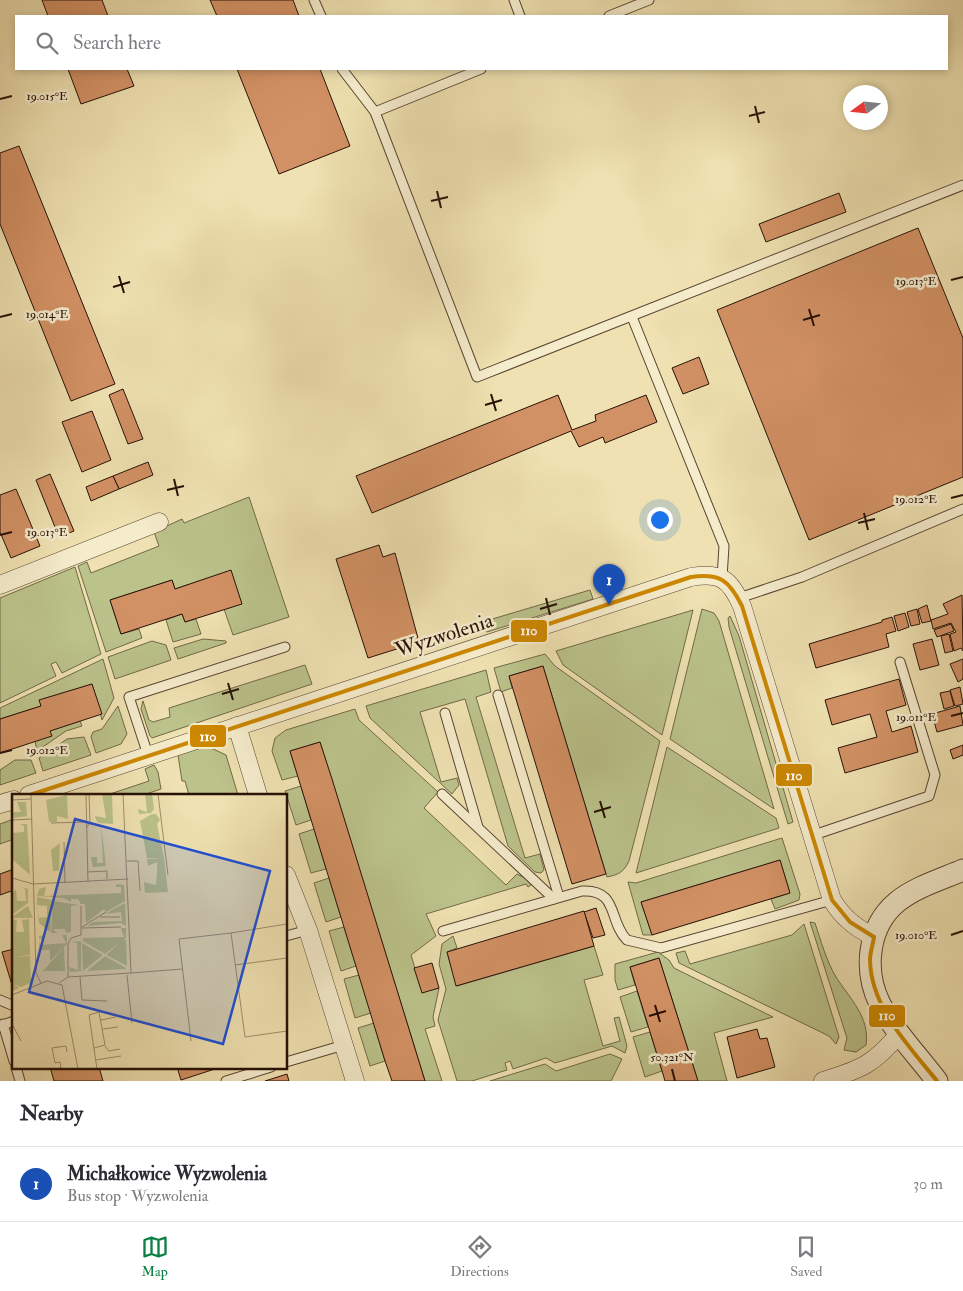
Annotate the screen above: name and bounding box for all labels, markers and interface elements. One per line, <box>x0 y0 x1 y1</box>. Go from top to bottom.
search box <box>15 15 948 70</box>
icon: search <box>33 29 61 57</box>
text: Search here <box>73 31 161 55</box>
north arrow <box>843 85 888 130</box>
text: 19.015°E <box>26 89 68 104</box>
text: 19.013°E <box>896 274 937 289</box>
text: 19.014°E <box>26 307 69 322</box>
text: 19.012°E <box>895 492 937 507</box>
your location <box>647 507 673 533</box>
text: 19.013°E <box>27 525 68 540</box>
pin: 1 <box>593 564 625 605</box>
street label: Wyzwolenia <box>391 607 497 664</box>
line badge: 110 <box>510 619 548 643</box>
text: 110 <box>520 622 538 639</box>
text: 19.011°E <box>896 710 936 725</box>
line badge: 110 <box>189 724 227 748</box>
text: 110 <box>199 728 217 745</box>
text: 19.012°E <box>26 743 68 758</box>
line badge: 110 <box>775 763 813 787</box>
text: 110 <box>785 767 803 784</box>
inset map <box>12 794 288 1068</box>
text: 19.010°E <box>895 928 937 943</box>
line badge: 110 <box>868 1004 906 1028</box>
text: 110 <box>878 1007 896 1024</box>
text: 50.321°N <box>650 1050 694 1065</box>
text: Nearby <box>20 1100 83 1127</box>
text: Michałkowice Wyzwolenia <box>67 1162 267 1186</box>
text: 1 <box>33 1174 39 1194</box>
text: 30 m <box>913 1174 943 1194</box>
text: Bus stop · Wyzwolenia <box>67 1186 208 1206</box>
tab: Map <box>141 1233 169 1280</box>
tab: Directions <box>450 1233 509 1280</box>
tab: Saved <box>790 1233 822 1280</box>

